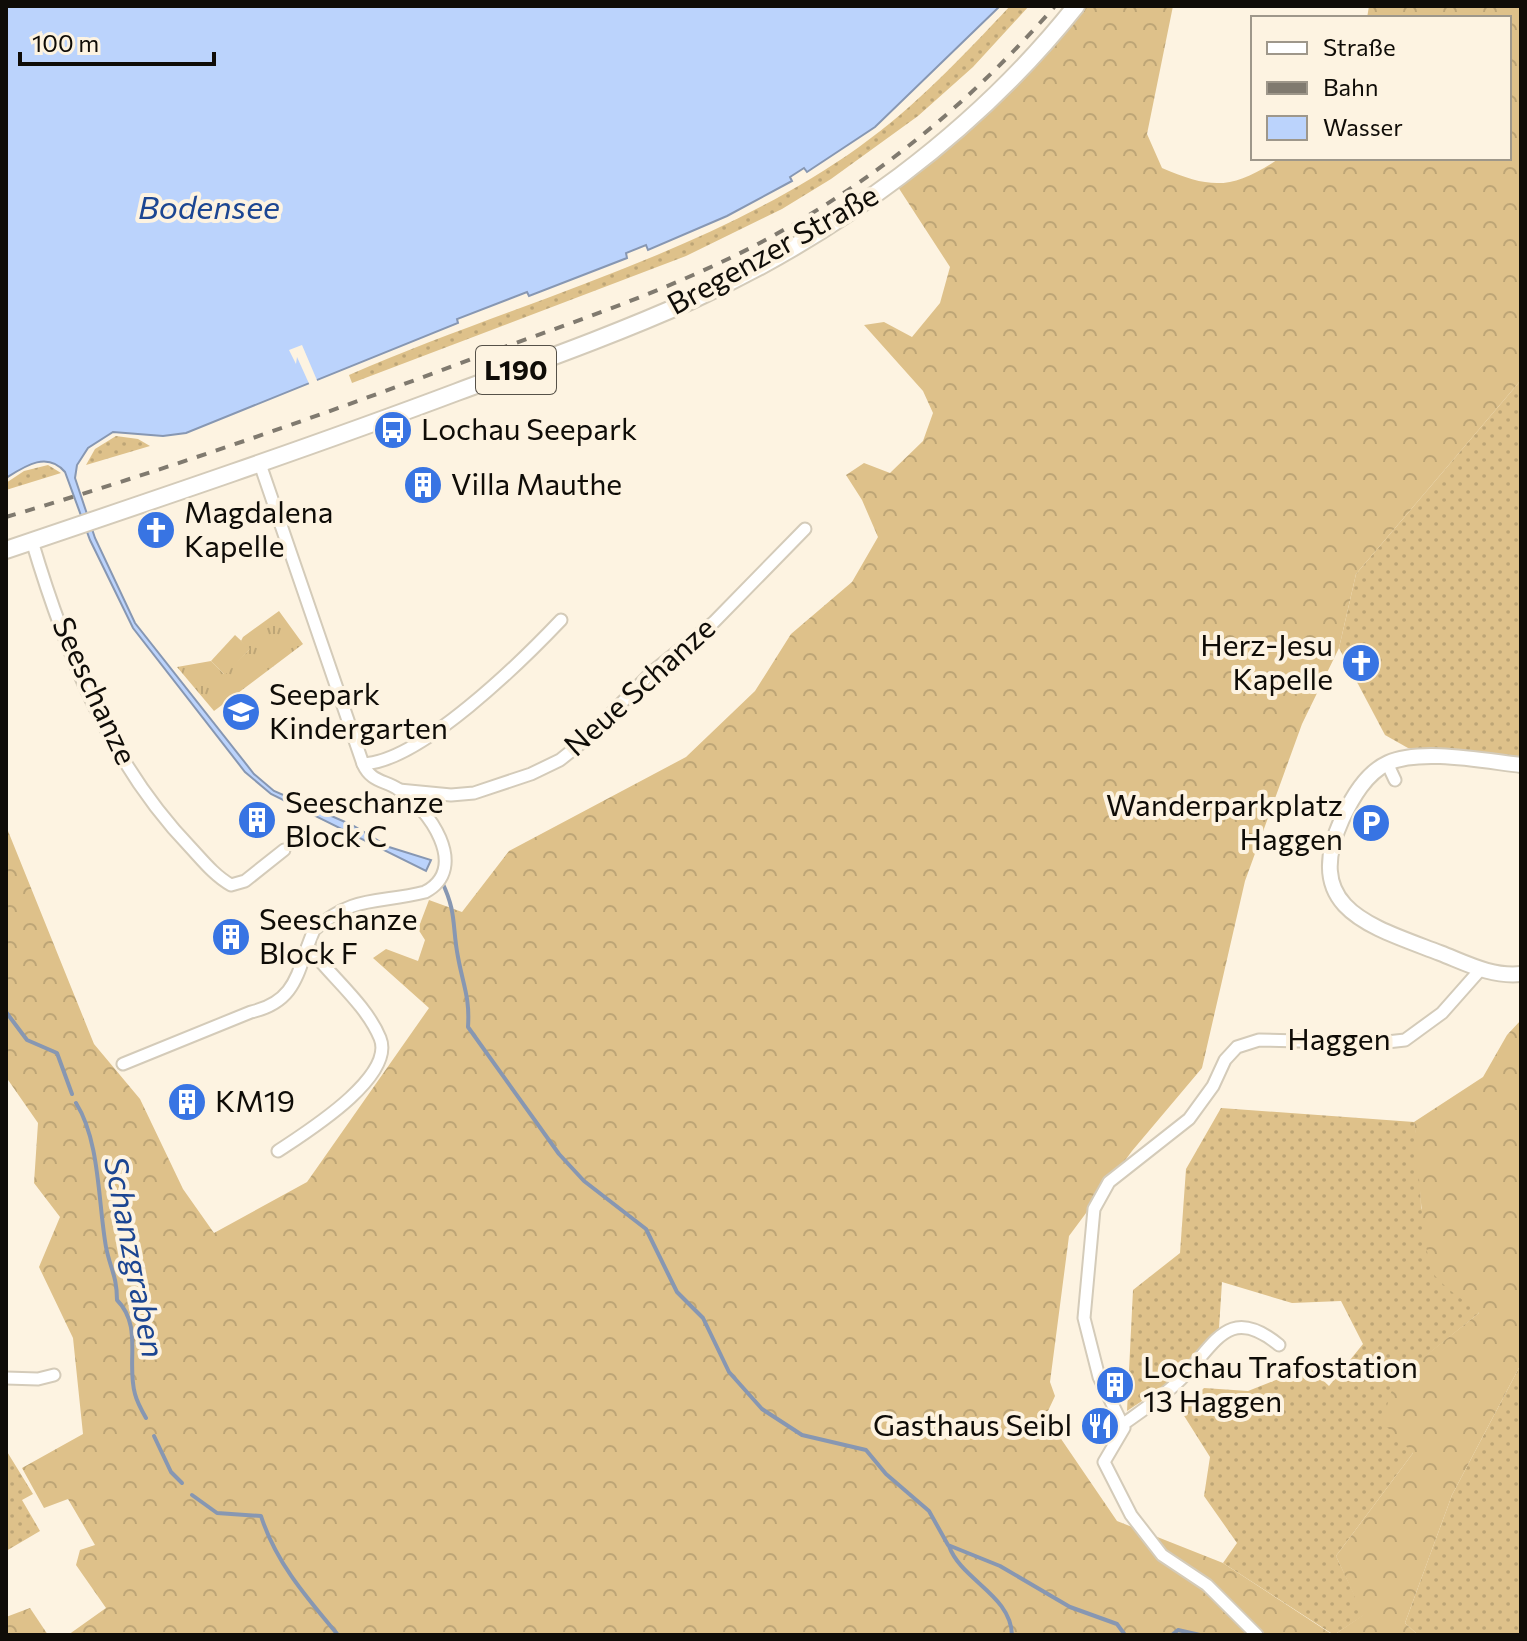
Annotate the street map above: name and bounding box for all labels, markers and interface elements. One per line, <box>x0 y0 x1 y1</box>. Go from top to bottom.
scale bar <box>20 16 214 66</box>
legend <box>1251 16 1511 160</box>
text: 100 m <box>32 28 99 57</box>
text: Straße <box>1323 32 1396 61</box>
text: Bahn <box>1323 72 1379 101</box>
text: Wasser <box>1323 112 1403 141</box>
street label: Bregenzer Straße <box>660 175 884 321</box>
water label: Bodensee <box>138 186 280 226</box>
road number: L190 <box>476 346 556 394</box>
bus stop icon: Lochau Seepark <box>372 409 414 451</box>
place label: Lochau Seepark <box>421 409 637 446</box>
building icon: Villa Mauthe <box>402 464 444 506</box>
place label: Villa Mauthe <box>451 464 622 501</box>
place label: Magdalena Kapelle <box>184 492 334 563</box>
church icon: Magdalena Kapelle <box>135 509 177 551</box>
street label: Neue Schanze <box>555 608 721 762</box>
street label: Seeschanze <box>46 610 147 770</box>
place label: Herz-Jesu Kapelle <box>1200 625 1333 696</box>
church icon: Herz-Jesu Kapelle <box>1340 642 1382 684</box>
place label: Seepark Kindergarten <box>269 674 448 745</box>
school or university icon: Seepark Kindergarten <box>220 691 262 733</box>
place label: Seeschanze Block C <box>285 782 444 853</box>
place label: Wanderparkplatz Haggen <box>1106 785 1343 856</box>
building icon: Seeschanze Block C <box>236 799 278 841</box>
parking icon: Wanderparkplatz Haggen <box>1350 802 1392 844</box>
place label: Seeschanze Block F <box>259 899 418 970</box>
building icon: Seeschanze Block F <box>210 916 252 958</box>
street label: Haggen <box>1287 1019 1391 1056</box>
building icon: KM19 <box>166 1081 208 1123</box>
place label: KM19 <box>215 1081 295 1118</box>
water label: Schanzgraben <box>97 1152 175 1361</box>
place label: Lochau Trafostation 13 Haggen <box>1143 1347 1418 1418</box>
building icon: Lochau Trafostation 13 Haggen <box>1094 1364 1136 1406</box>
place label: Gasthaus Seibl <box>873 1405 1072 1442</box>
restaurant icon: Gasthaus Seibl <box>1079 1405 1121 1447</box>

